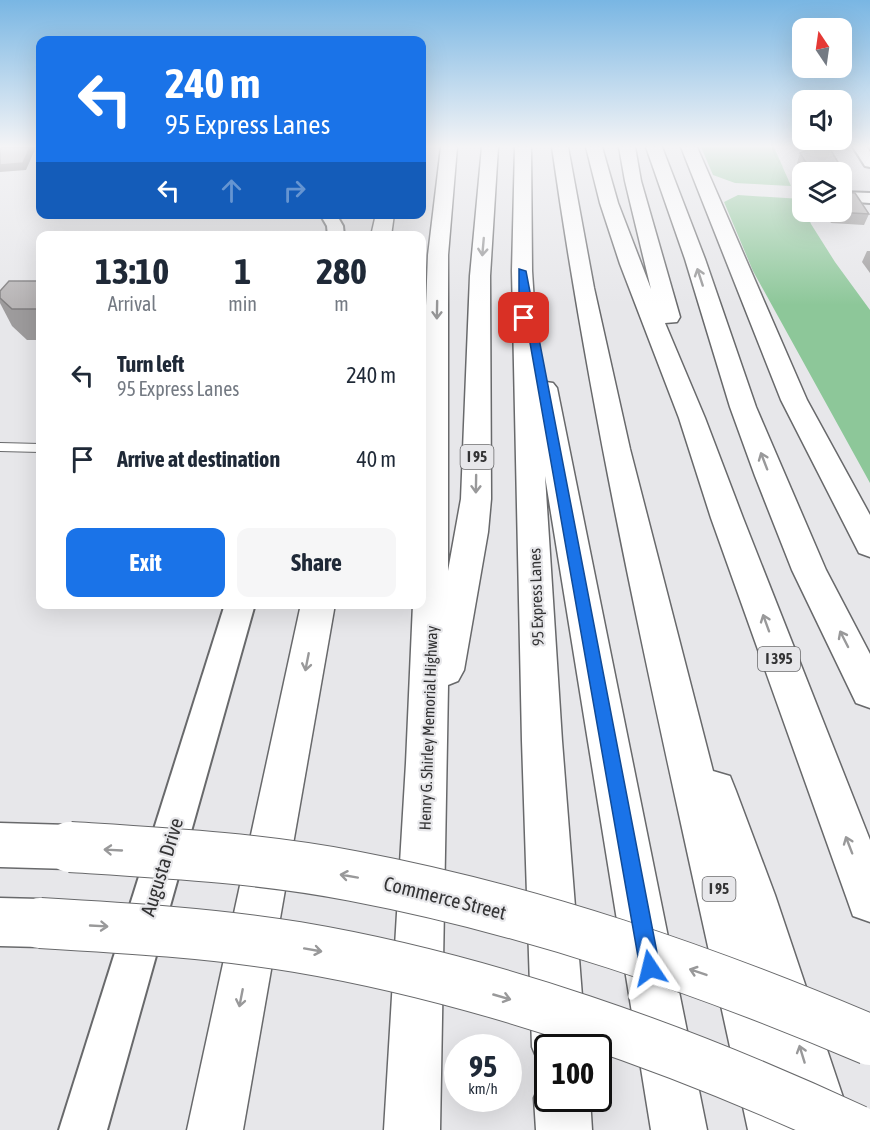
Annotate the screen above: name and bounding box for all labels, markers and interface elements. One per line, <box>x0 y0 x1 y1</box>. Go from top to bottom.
north arrow <box>792 18 852 78</box>
map controls <box>792 18 852 222</box>
text: 240 m <box>165 59 260 107</box>
icon: left <box>66 60 144 138</box>
button: sound <box>792 90 852 150</box>
text: 95 Express Lanes <box>165 109 330 140</box>
button: layers <box>792 162 852 222</box>
icon: left <box>152 174 185 207</box>
icon: ahead <box>215 174 248 207</box>
icon: right <box>278 174 311 207</box>
one-way arrow <box>477 237 488 257</box>
text: 13:10 <box>95 250 169 292</box>
text: 1 <box>234 250 251 292</box>
text: 280 <box>316 250 367 292</box>
one-way arrow <box>694 268 705 287</box>
text: Arrival <box>108 292 157 315</box>
text: min <box>228 292 257 315</box>
text: m <box>334 292 349 315</box>
pin <box>498 292 549 343</box>
one-way arrow <box>431 299 443 319</box>
icon: arrive <box>507 301 540 334</box>
text: Turn left <box>117 351 184 377</box>
icon: left <box>66 359 99 392</box>
text: 240 m <box>346 362 396 388</box>
text: 95 Express Lanes <box>117 377 239 400</box>
icon: arrive <box>66 443 99 476</box>
road number: I 95 <box>460 445 494 469</box>
text: Arrive at destination <box>117 446 280 472</box>
text: 40 m <box>356 446 396 472</box>
one-way arrow <box>758 452 769 471</box>
one-way arrow <box>470 473 482 493</box>
button: Exit <box>66 528 225 597</box>
button: Share <box>237 528 396 597</box>
street label: 95 Express Lanes <box>525 547 548 646</box>
one-way arrow <box>759 614 770 632</box>
street label: Henry G. Shirley Memorial Highway <box>415 625 442 831</box>
one-way arrow <box>837 630 849 648</box>
road number: I 395 <box>758 647 800 671</box>
one-way arrow <box>301 652 312 671</box>
street label: Augusta Drive <box>136 815 187 919</box>
one-way arrow <box>843 836 854 854</box>
one-way arrow <box>104 844 124 855</box>
one-way arrow <box>339 870 359 881</box>
street label: Commerce Street <box>382 871 509 924</box>
road number: I 95 <box>702 877 736 901</box>
one-way arrow <box>88 920 108 931</box>
position arrow <box>618 936 682 1000</box>
one-way arrow <box>303 945 322 956</box>
one-way arrow <box>689 966 708 977</box>
one-way arrow <box>235 987 246 1007</box>
one-way arrow <box>492 992 511 1003</box>
speed limit sign: 100 <box>534 1034 612 1112</box>
one-way arrow <box>796 1045 807 1064</box>
text: 95 <box>469 1049 497 1083</box>
text: km/h <box>468 1080 498 1097</box>

